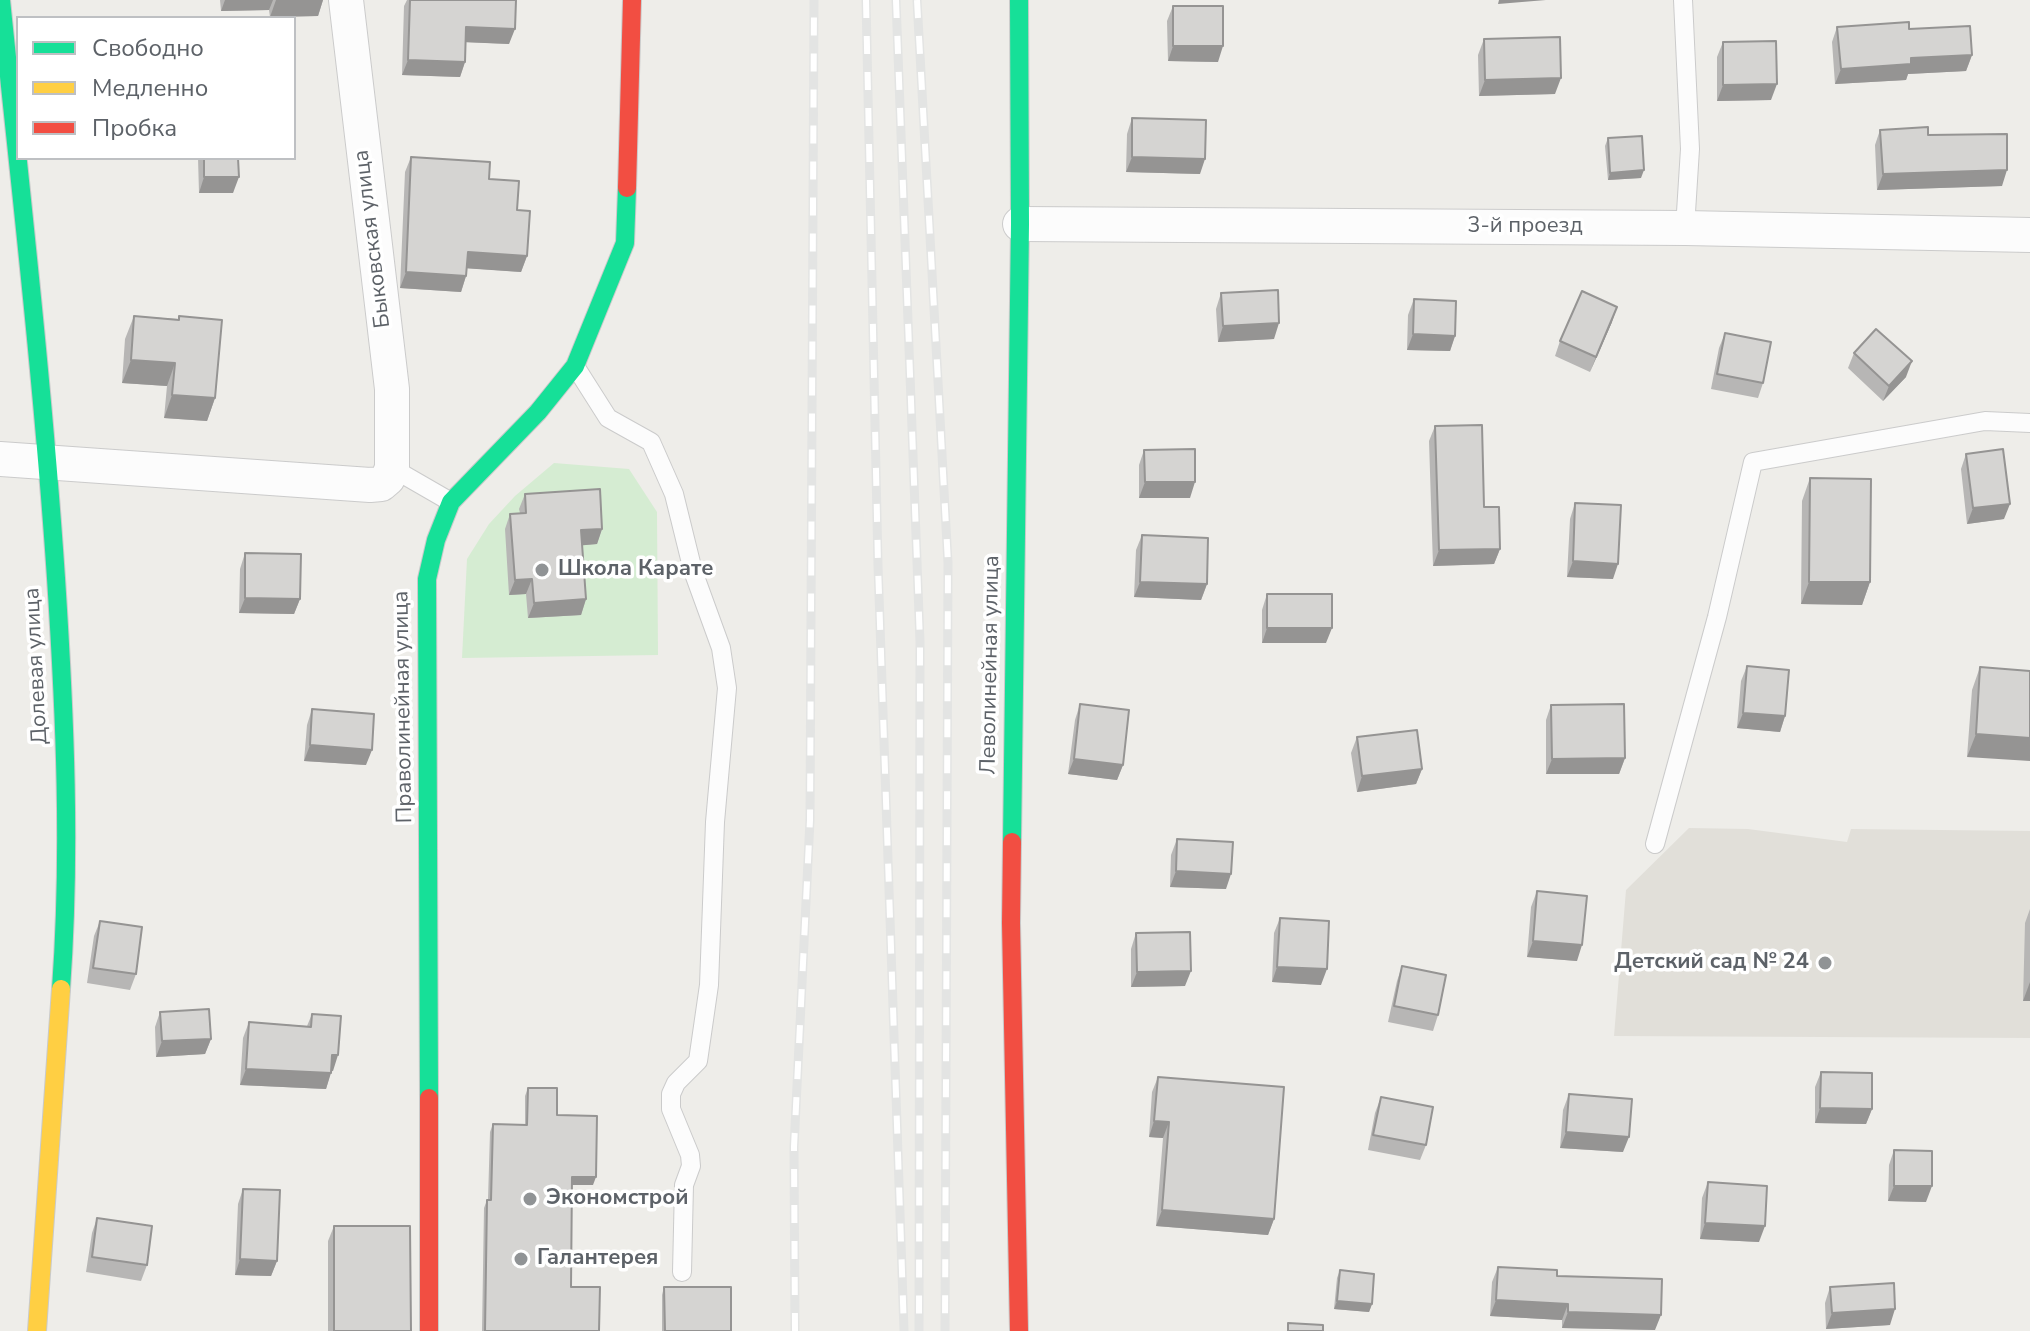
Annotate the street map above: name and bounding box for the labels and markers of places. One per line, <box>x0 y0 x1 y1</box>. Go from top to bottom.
place label: Школа Карате <box>558 557 714 583</box>
marker: Школа Карате <box>533 561 551 579</box>
place label: Детский сад № 24 <box>1614 950 1809 976</box>
marker: Детский сад № 24 <box>1816 954 1834 972</box>
place label: Экономстрой <box>546 1186 689 1212</box>
marker: Экономстрой <box>521 1190 539 1208</box>
place label: Галантерея <box>537 1246 658 1272</box>
marker: Галантерея <box>512 1250 530 1268</box>

